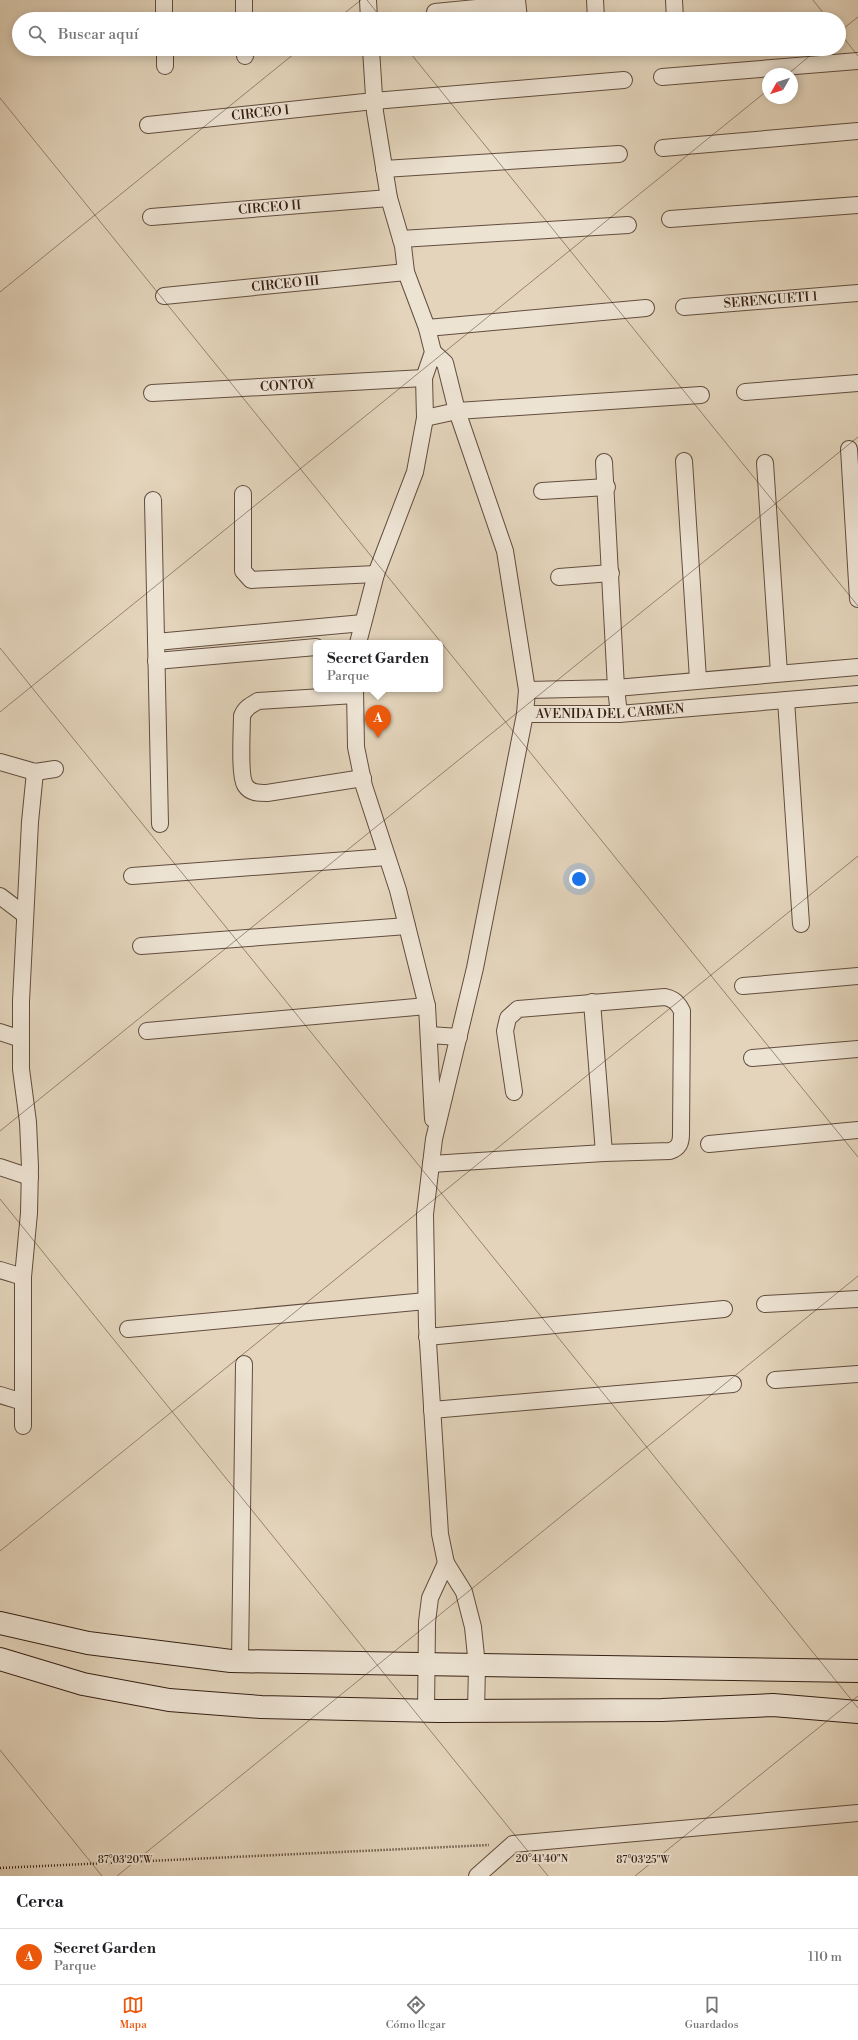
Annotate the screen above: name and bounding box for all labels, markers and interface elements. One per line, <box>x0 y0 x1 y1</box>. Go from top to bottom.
search box <box>12 12 846 56</box>
icon: search <box>26 23 48 45</box>
text: Buscar aquí <box>58 25 139 44</box>
north arrow <box>762 68 798 104</box>
street label: CIRCEO I <box>231 102 290 124</box>
street label: CIRCEO II <box>237 197 302 218</box>
street label: CIRCEO III <box>251 273 320 295</box>
street label: SERENGUETI 1 <box>723 288 819 312</box>
street label: CONTOY <box>260 376 317 395</box>
popup <box>313 640 443 692</box>
text: Secret Garden <box>327 649 429 668</box>
text: Parque <box>327 668 369 684</box>
street label: AVENIDA DEL CARMEN <box>534 701 685 722</box>
pin: A <box>365 705 391 738</box>
your location <box>569 869 589 889</box>
text: 20°41'40"N <box>516 1853 569 1865</box>
text: 87°03'20"W <box>98 1854 153 1866</box>
text: 87°03'25"W <box>616 1854 671 1866</box>
text: Cerca <box>16 1891 64 1913</box>
text: Secret Garden <box>54 1939 156 1958</box>
text: A <box>24 1949 34 1965</box>
text: 110 m <box>808 1949 842 1965</box>
text: Parque <box>54 1958 96 1974</box>
tab: Mapa <box>120 1994 147 2032</box>
tab: Cómo llegar <box>386 1994 446 2032</box>
tab: Guardados <box>685 1994 738 2032</box>

